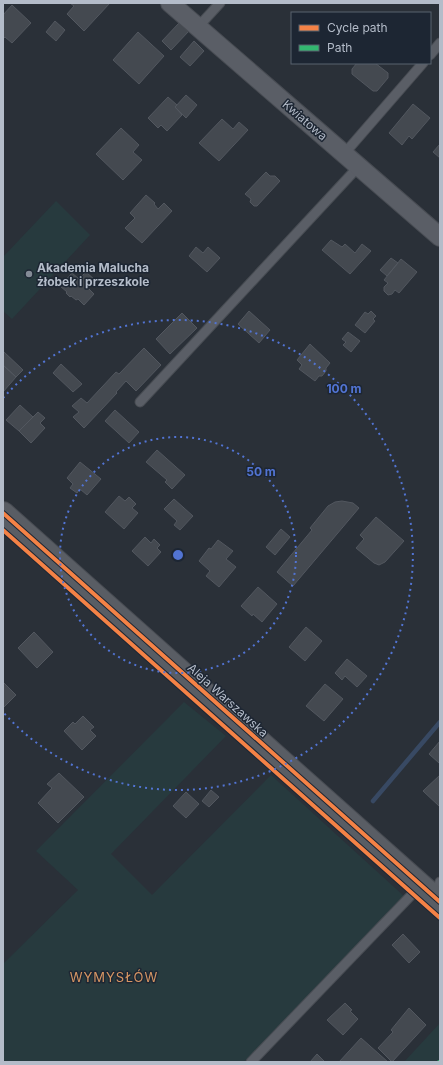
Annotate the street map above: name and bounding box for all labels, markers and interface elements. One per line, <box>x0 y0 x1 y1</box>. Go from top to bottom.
legend <box>291 12 431 64</box>
text: Cycle path <box>327 20 388 35</box>
text: Path <box>327 40 352 55</box>
street label: Kwiatowa <box>280 97 330 143</box>
place label: Akademia Malucha żłobek i przeszkole <box>37 260 149 289</box>
marker: Akademia Malucha żłobek i przeszkole <box>24 269 34 279</box>
text: 100 m <box>326 381 362 396</box>
text: 50 m <box>246 464 276 479</box>
centre of rings <box>171 548 185 562</box>
street label: Aleja Warszawska <box>185 660 271 740</box>
district label: WYMYSŁÓW <box>70 969 158 985</box>

